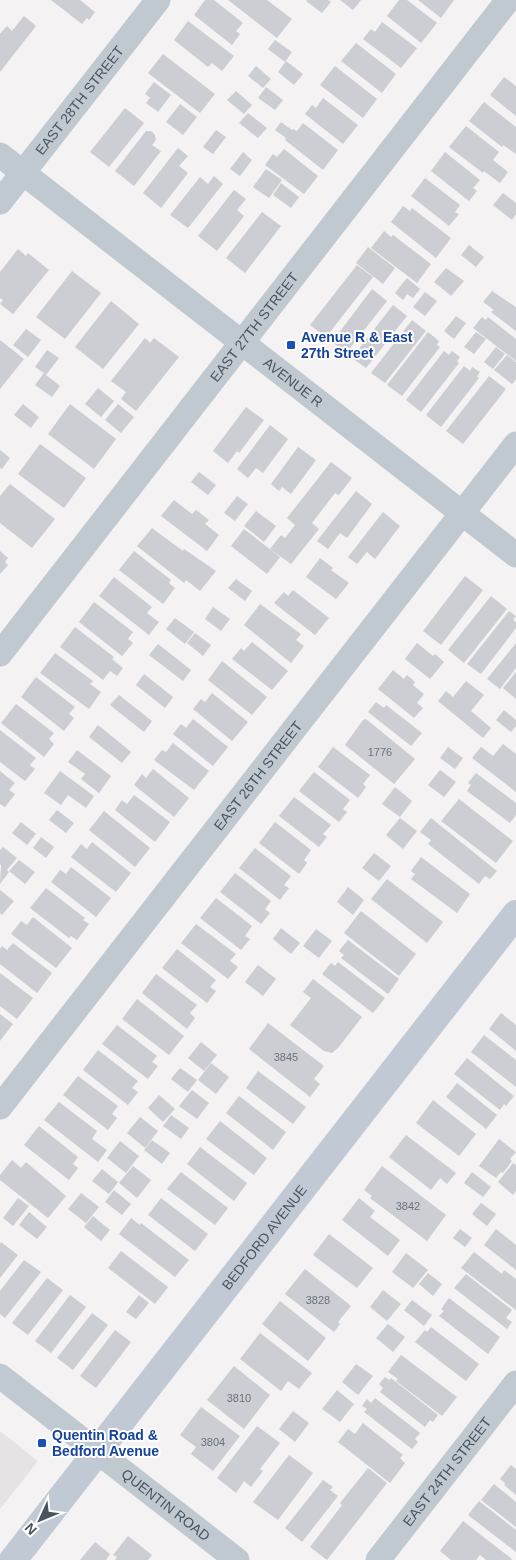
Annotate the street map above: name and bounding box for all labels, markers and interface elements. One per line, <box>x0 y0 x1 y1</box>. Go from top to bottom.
street label: EAST 28TH STREET <box>32 42 127 158</box>
street label: EAST 27TH STREET <box>207 269 302 385</box>
place label: Avenue R & East 27th Street <box>301 329 413 361</box>
marker: Avenue R & East 27th Street <box>285 339 297 351</box>
street label: AVENUE R <box>260 354 326 410</box>
street label: EAST 26TH STREET <box>211 718 306 833</box>
house number: 1776 <box>368 746 392 758</box>
house number: 3845 <box>274 1051 298 1063</box>
street label: BEDFORD AVENUE <box>219 1182 310 1293</box>
house number: 3842 <box>396 1200 420 1212</box>
house number: 3828 <box>306 1294 330 1306</box>
house number: 3810 <box>227 1392 251 1404</box>
street label: EAST 24TH STREET <box>399 1414 495 1529</box>
place label: Quentin Road & Bedford Avenue <box>52 1427 159 1459</box>
house number: 3804 <box>201 1436 225 1448</box>
marker: Quentin Road & Bedford Avenue <box>36 1437 48 1449</box>
street label: QUENTIN ROAD <box>119 1466 213 1544</box>
north arrow <box>15 1495 65 1545</box>
text: N <box>21 1520 40 1538</box>

